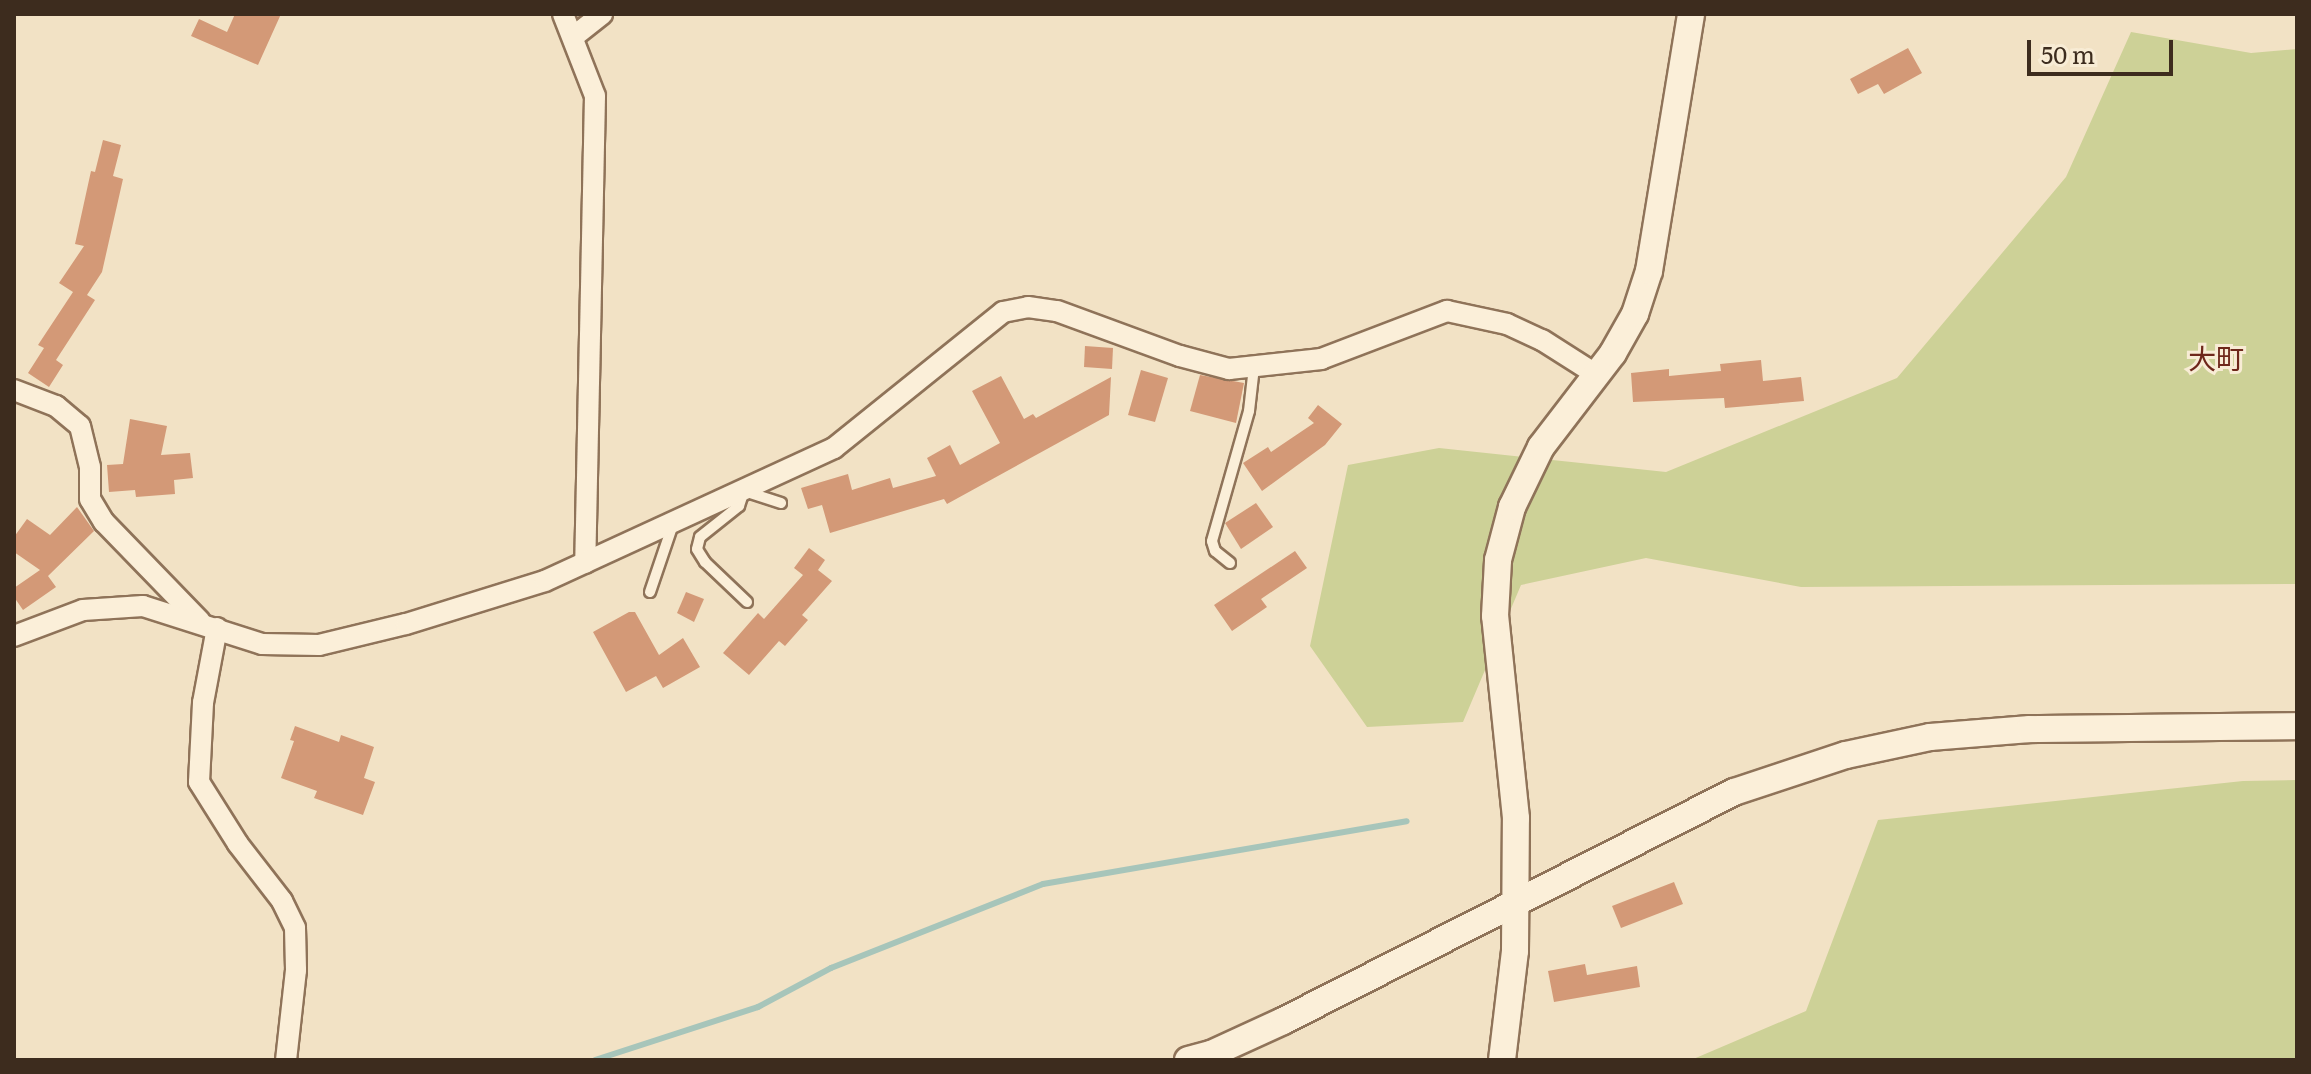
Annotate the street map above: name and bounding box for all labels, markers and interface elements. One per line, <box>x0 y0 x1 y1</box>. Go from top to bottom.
scale bar <box>2031 24 2177 74</box>
text: 50 m <box>2041 36 2095 71</box>
district label: 大町 <box>2188 340 2244 374</box>

